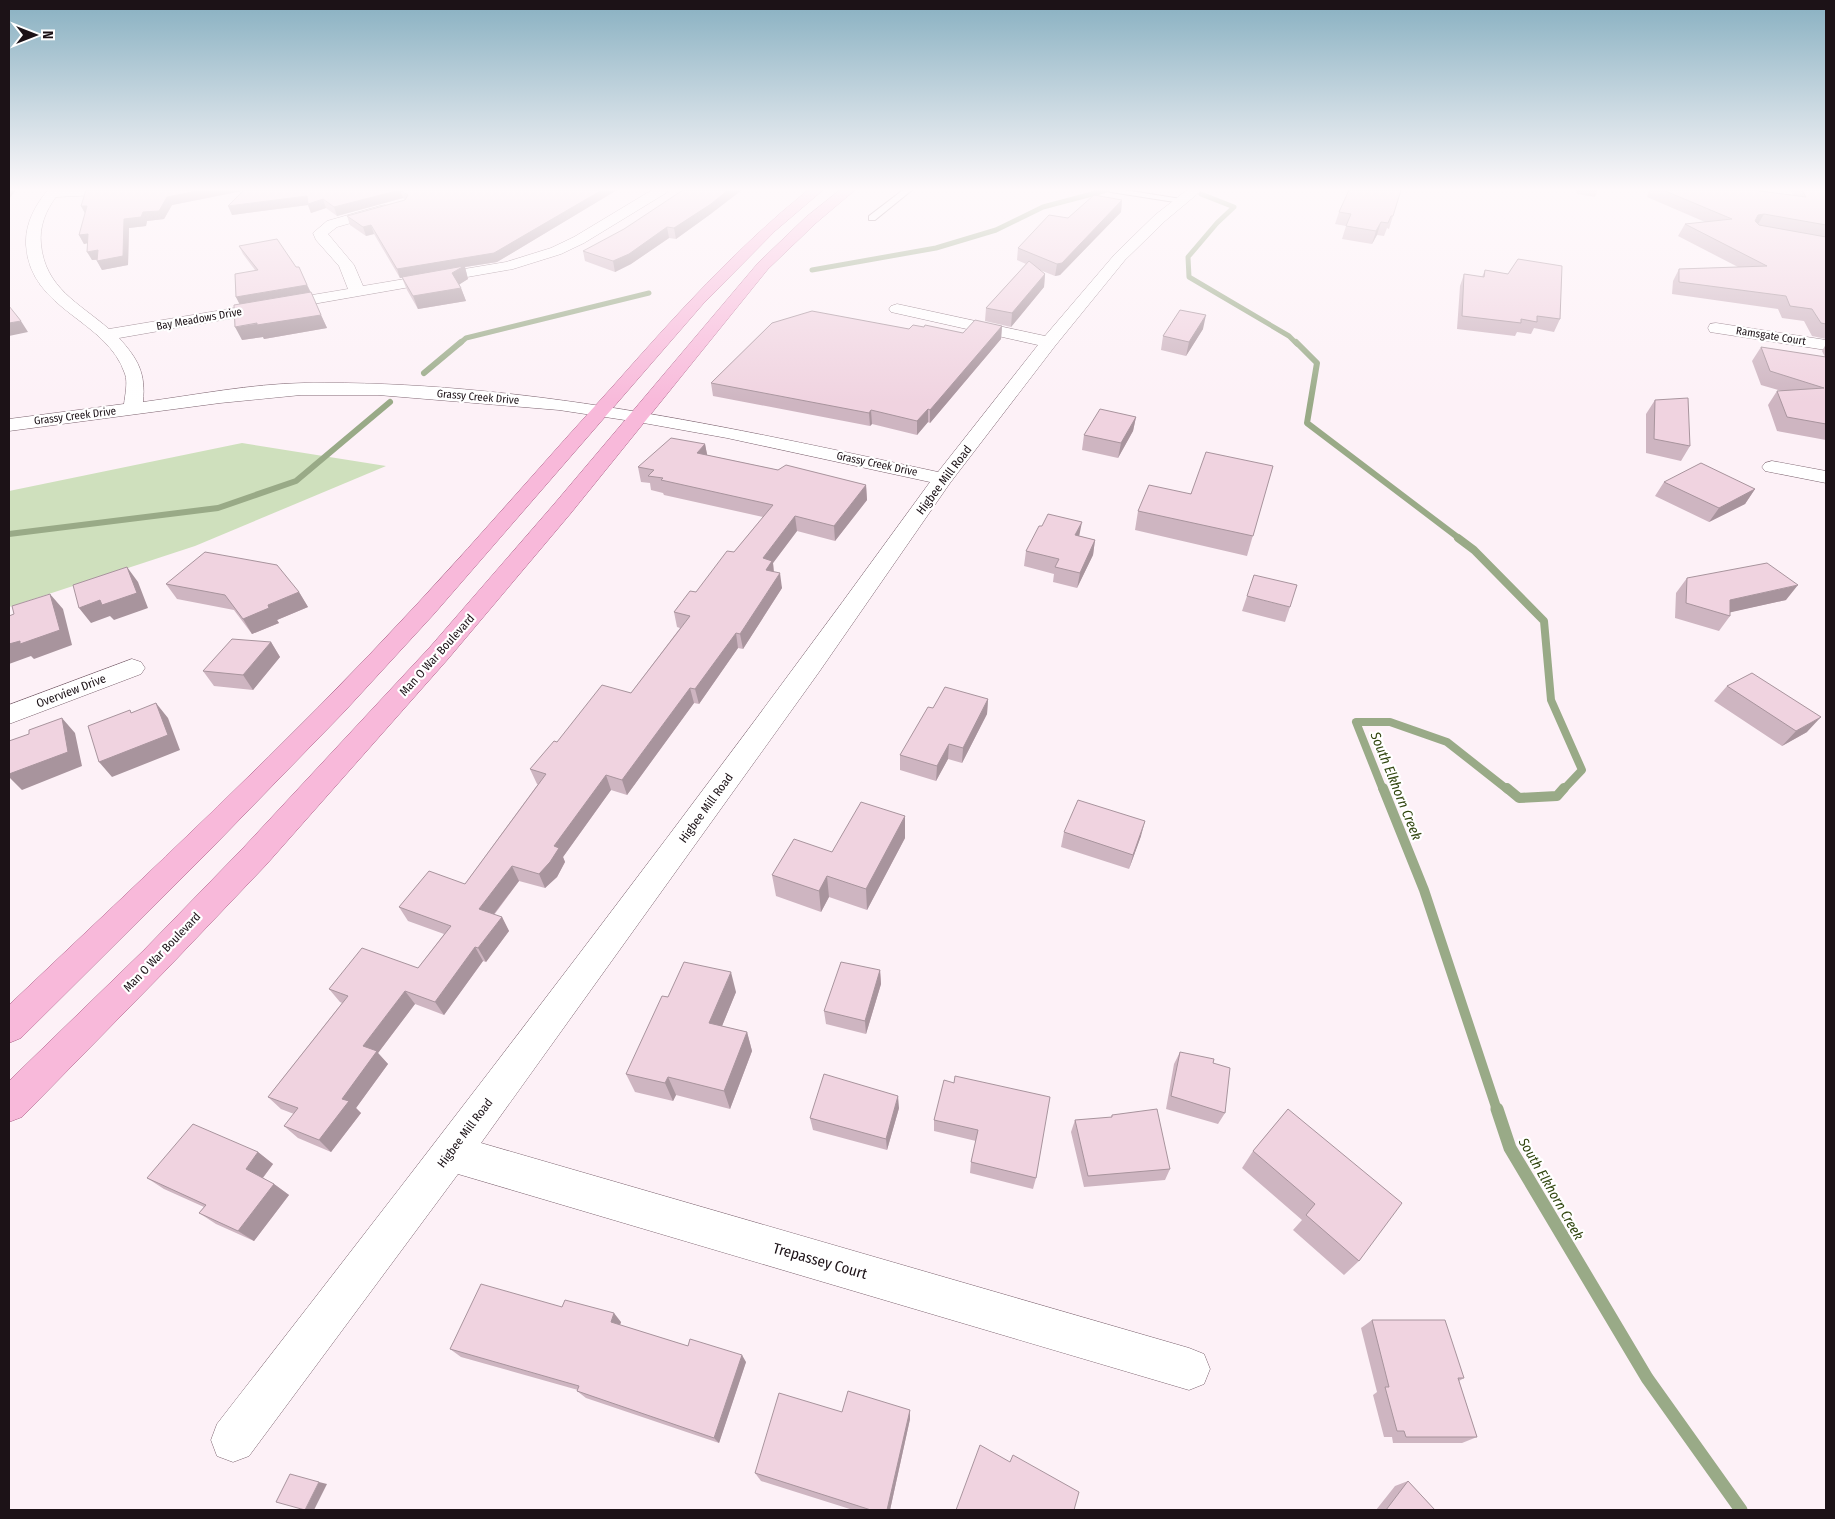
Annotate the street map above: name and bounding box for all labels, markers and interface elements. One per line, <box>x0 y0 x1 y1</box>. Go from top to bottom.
north arrow <box>10 10 60 60</box>
text: N <box>39 31 56 39</box>
street label: Bay Meadows Drive <box>155 305 243 333</box>
street label: Ramsgate Court <box>1735 324 1807 348</box>
street label: Grassy Creek Drive <box>436 387 520 407</box>
street label: Grassy Creek Drive <box>33 405 117 427</box>
street label: Higbee Mill Road <box>914 443 974 517</box>
street label: Grassy Creek Drive <box>835 449 919 479</box>
street label: Man O War Boulevard <box>397 611 477 699</box>
street label: Overview Drive <box>34 671 108 711</box>
water label: South Elkhorn Creek <box>1366 729 1425 843</box>
street label: Higbee Mill Road <box>676 770 736 846</box>
street label: Man O War Boulevard <box>121 909 203 995</box>
street label: Higbee Mill Road <box>435 1096 495 1170</box>
water label: South Elkhorn Creek <box>1514 1134 1587 1243</box>
street label: Trepassey Court <box>771 1239 869 1283</box>

